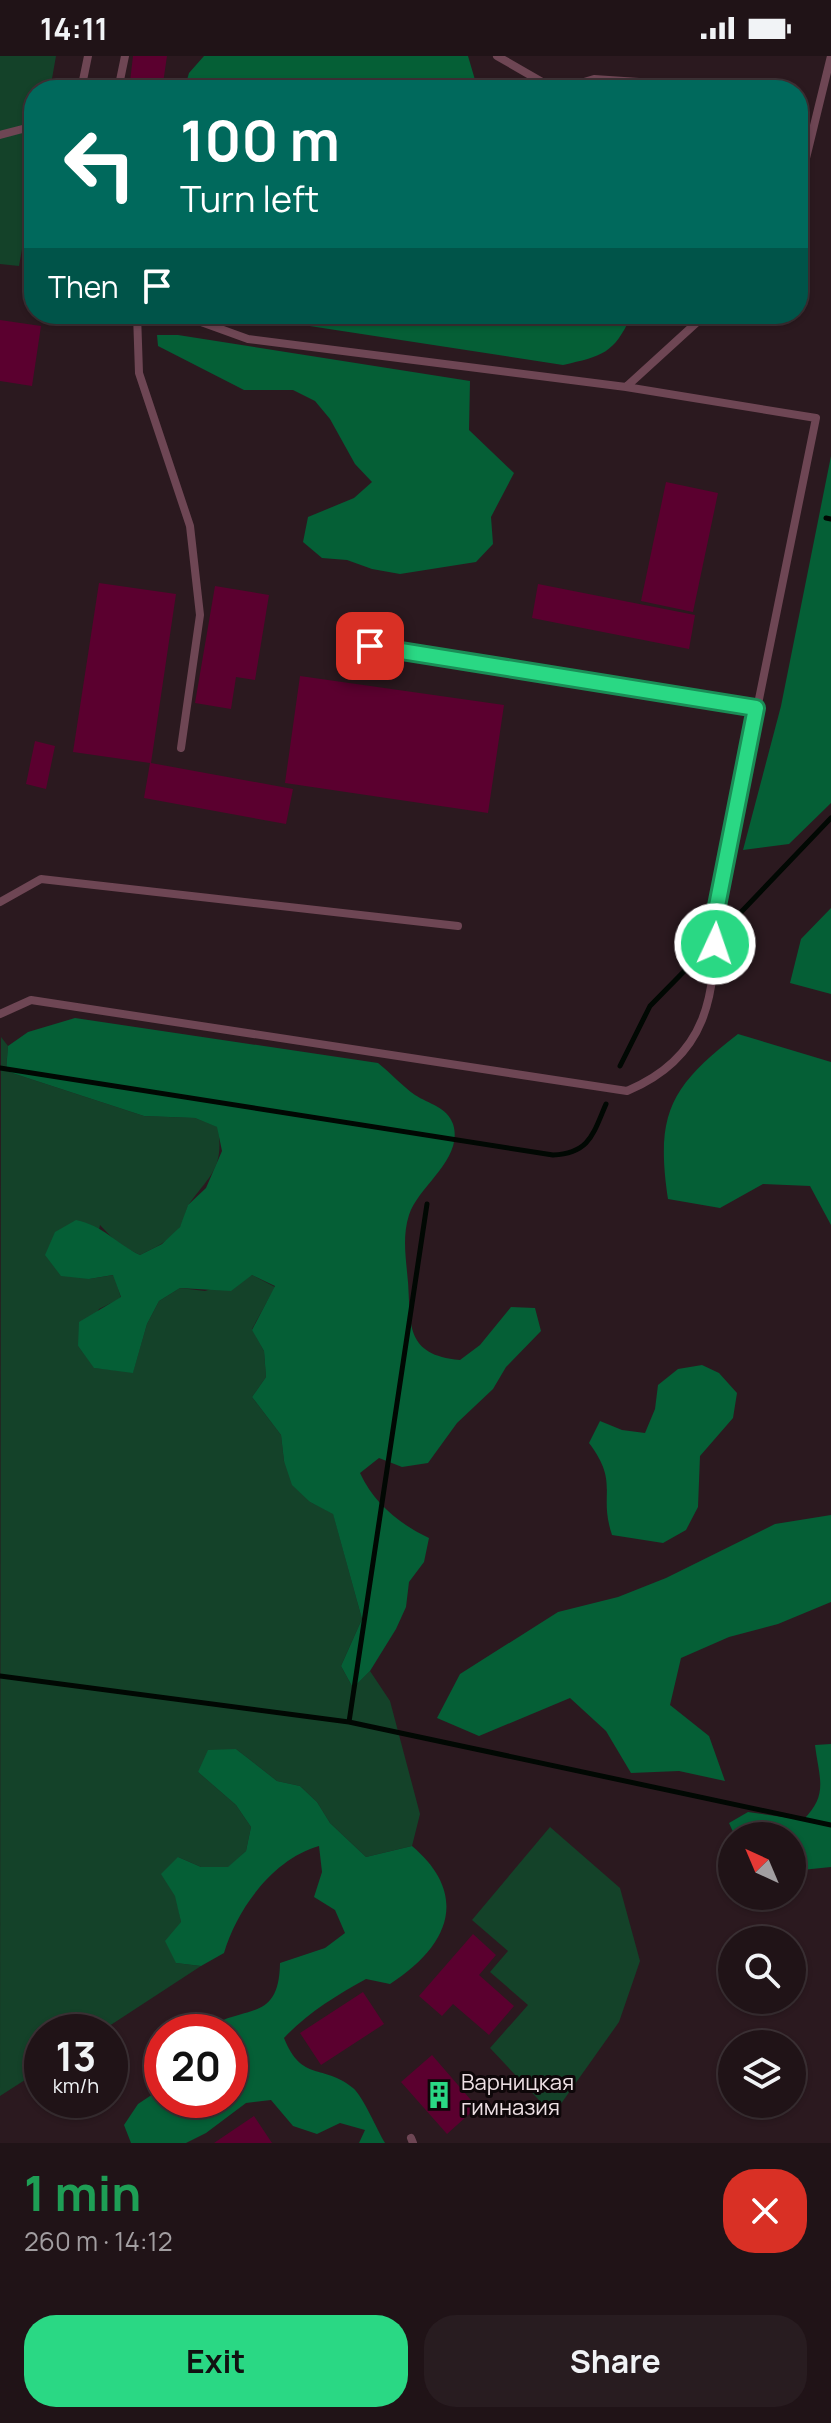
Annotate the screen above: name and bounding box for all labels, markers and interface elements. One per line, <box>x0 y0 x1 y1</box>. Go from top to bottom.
text: 14:11 <box>40 8 108 49</box>
text: 100 m <box>180 101 340 178</box>
icon: left <box>48 112 152 216</box>
text: Turn left <box>180 174 319 223</box>
icon: arrive <box>135 264 179 308</box>
text: Then <box>48 266 119 307</box>
pin <box>336 612 404 680</box>
icon: arrive <box>348 624 392 668</box>
position arrow <box>673 902 757 986</box>
north arrow <box>718 1822 806 1910</box>
map controls <box>718 1822 806 2118</box>
button: search <box>718 1926 806 2014</box>
speed limit sign: 20 <box>144 2014 248 2118</box>
text: 13 <box>56 2028 96 2083</box>
button: layers <box>718 2030 806 2118</box>
place label: Варницкая гимназия <box>461 2067 574 2122</box>
text: km/h <box>53 2072 99 2099</box>
building icon: Варницкая гимназия <box>424 2080 454 2110</box>
text: 1 min <box>24 2160 141 2225</box>
button: close <box>723 2169 807 2253</box>
text: 260 m · 14:12 <box>24 2223 173 2259</box>
button: Exit <box>24 2315 408 2407</box>
button: Share <box>424 2315 807 2407</box>

